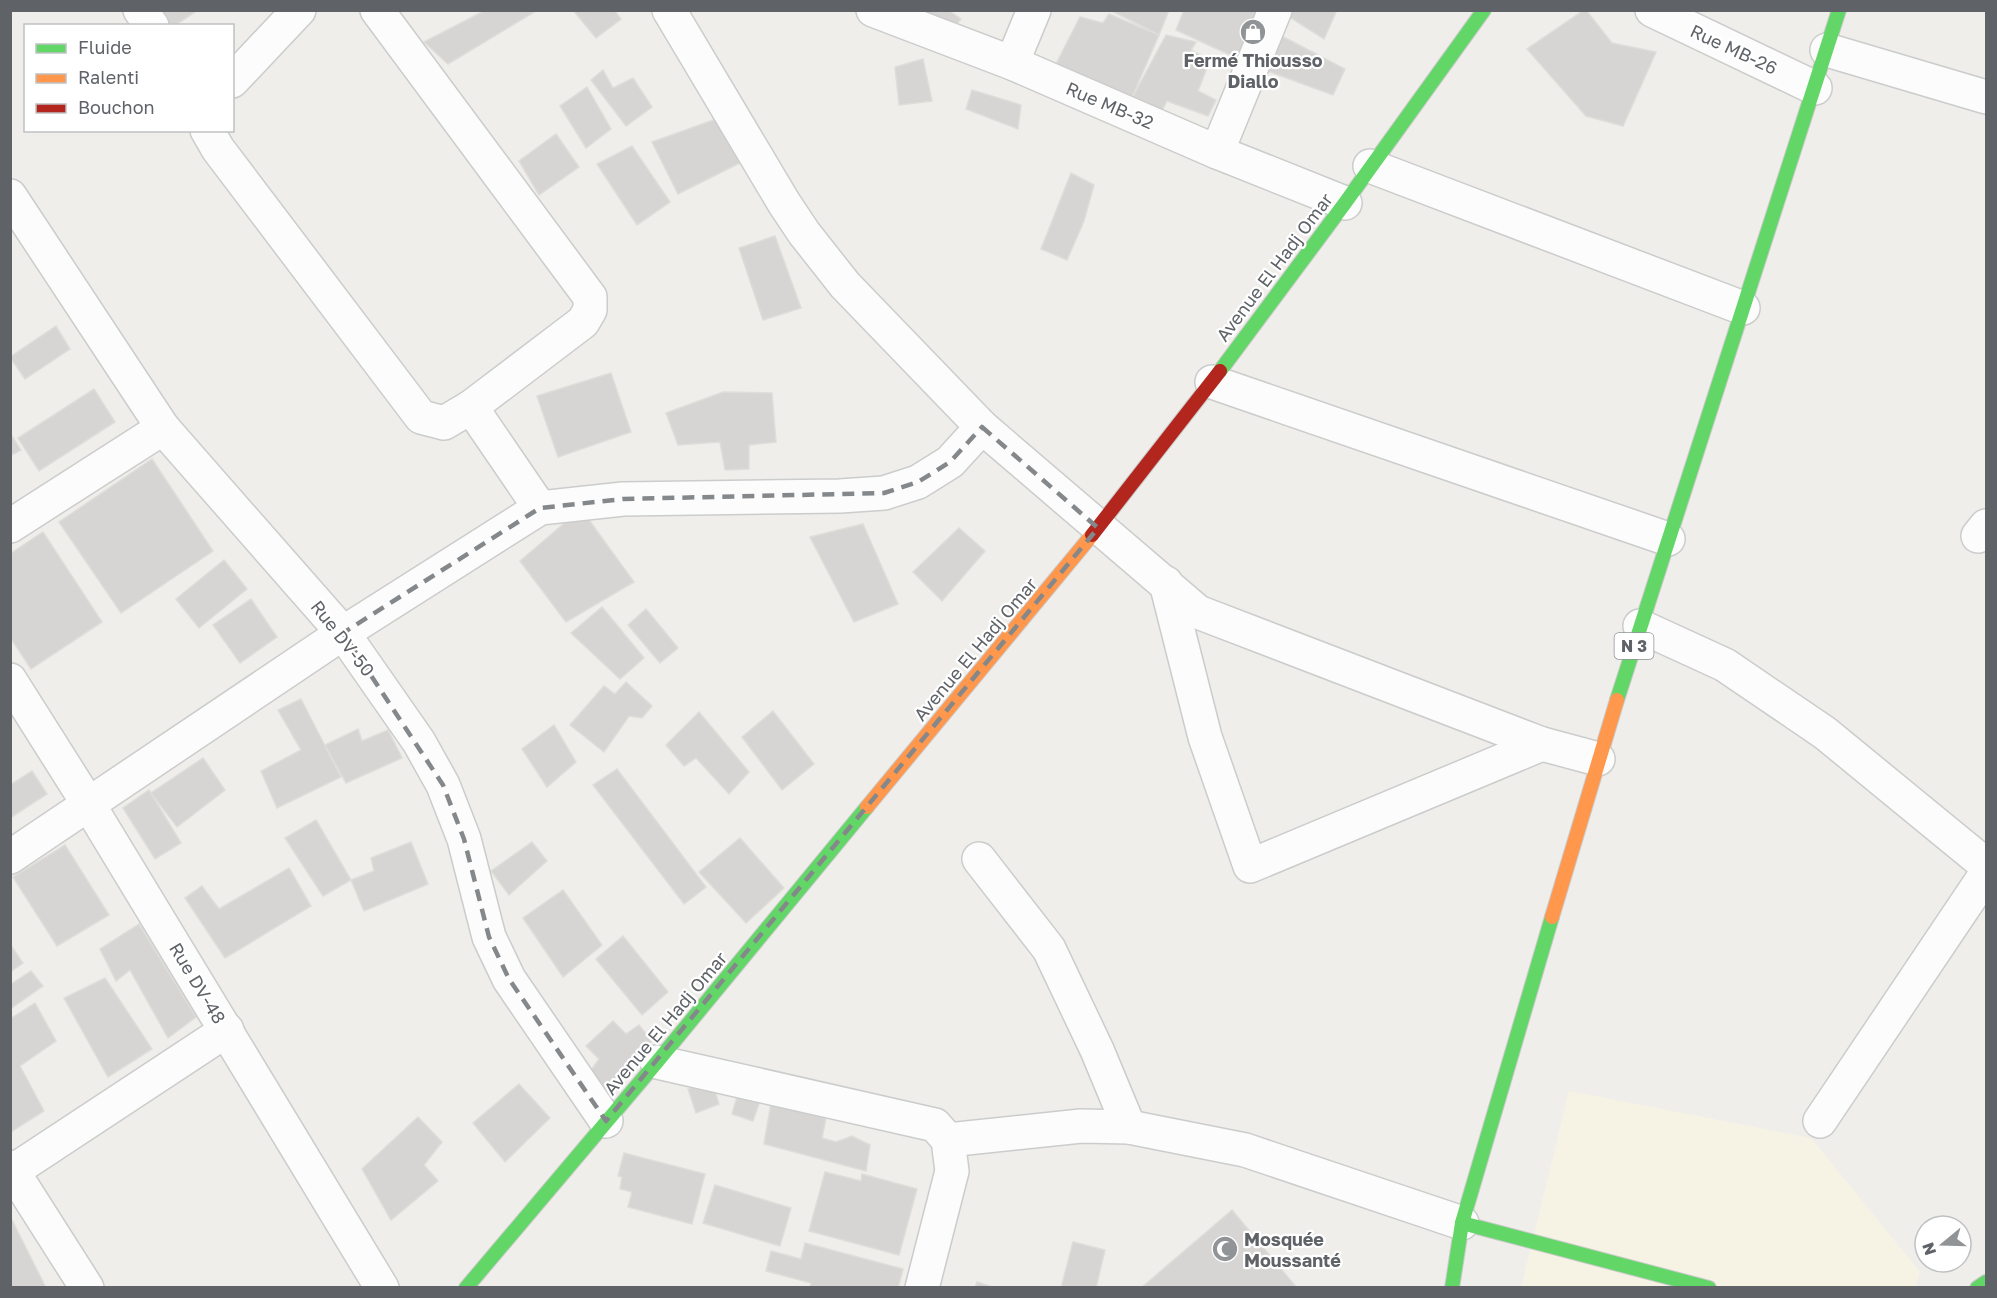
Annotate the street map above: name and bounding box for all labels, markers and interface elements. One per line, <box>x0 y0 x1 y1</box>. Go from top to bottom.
shop icon: Fermé Thiousso Diallo <box>1238 17 1268 47</box>
street label: Rue MB-26 <box>1687 19 1781 79</box>
legend <box>24 24 234 132</box>
text: Fluide <box>78 36 132 58</box>
place label: Fermé Thiousso Diallo <box>1183 49 1323 92</box>
text: Ralenti <box>78 66 139 88</box>
street label: Rue MB-32 <box>1063 77 1157 133</box>
text: Bouchon <box>78 96 155 118</box>
street label: Avenue El Hadj Omar <box>1211 189 1337 345</box>
street label: Avenue El Hadj Omar <box>909 573 1041 725</box>
street label: Rue DV-50 <box>306 596 380 680</box>
road number: N 3 <box>1614 633 1654 659</box>
street label: Rue DV-48 <box>165 938 231 1028</box>
street label: Avenue El Hadj Omar <box>599 947 731 1099</box>
north arrow <box>1913 1214 1973 1274</box>
place label: Mosquée Moussanté <box>1244 1228 1341 1271</box>
mosque icon: Mosquée Moussanté <box>1210 1234 1240 1264</box>
text: N <box>1917 1240 1940 1258</box>

